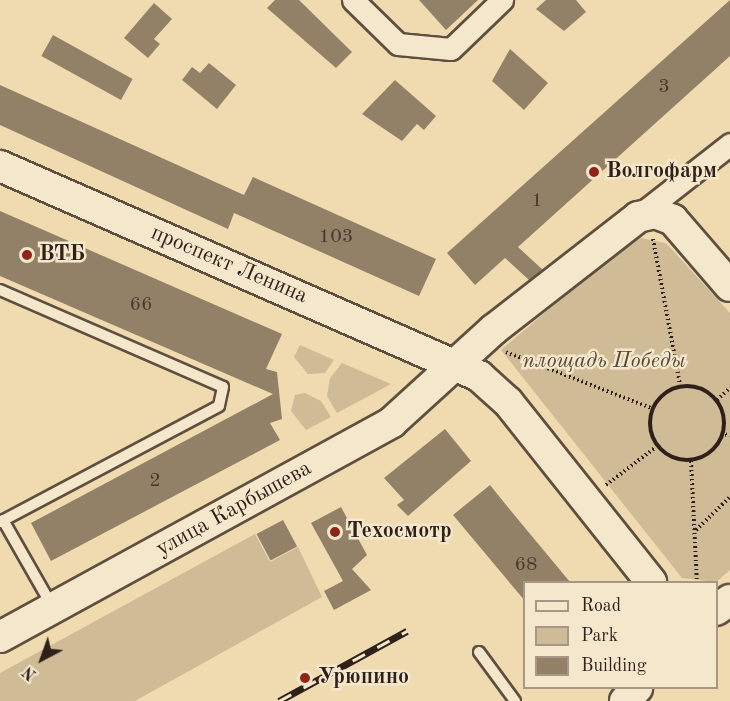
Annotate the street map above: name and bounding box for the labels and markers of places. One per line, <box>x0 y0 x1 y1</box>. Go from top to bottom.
place label: Волгофарм <box>606 159 717 185</box>
marker: Волгофарм <box>587 165 601 179</box>
place label: ВТБ <box>39 242 85 268</box>
marker: ВТБ <box>20 248 34 262</box>
place label: Техосмотр <box>347 519 452 545</box>
marker: Техосмотр <box>328 525 342 539</box>
place label: Урюпино <box>318 665 409 691</box>
marker: Урюпино <box>296 669 314 687</box>

